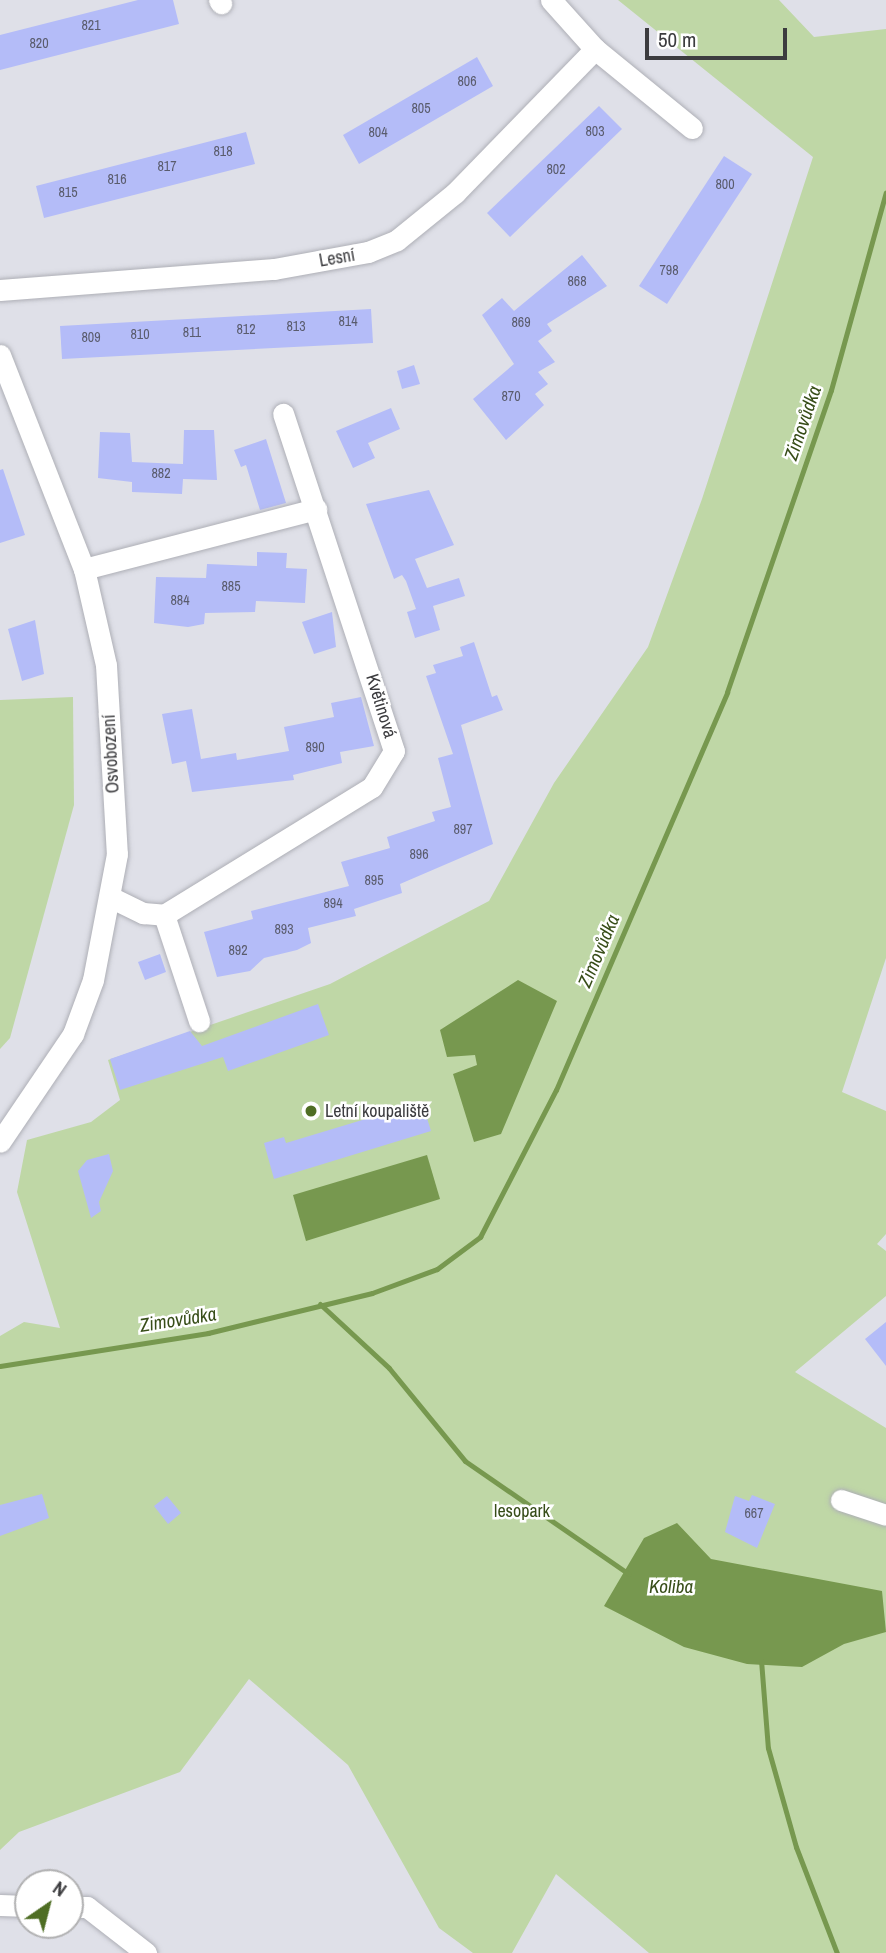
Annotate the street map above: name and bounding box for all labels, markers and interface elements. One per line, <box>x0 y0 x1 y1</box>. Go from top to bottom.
scale bar <box>648 14 790 58</box>
house number: 821 <box>81 17 101 33</box>
text: 50 m <box>658 25 696 54</box>
house number: 820 <box>29 35 49 51</box>
house number: 806 <box>457 73 477 89</box>
house number: 805 <box>411 100 431 116</box>
house number: 803 <box>585 123 605 139</box>
house number: 804 <box>368 124 388 140</box>
house number: 818 <box>213 143 233 159</box>
house number: 817 <box>157 158 177 174</box>
house number: 802 <box>546 161 566 177</box>
house number: 816 <box>107 171 127 187</box>
house number: 800 <box>715 176 735 192</box>
house number: 815 <box>58 184 78 200</box>
street label: Lesní <box>317 244 357 272</box>
house number: 798 <box>659 262 679 278</box>
house number: 868 <box>567 273 587 289</box>
house number: 814 <box>338 313 358 329</box>
house number: 869 <box>511 314 531 330</box>
house number: 813 <box>286 318 306 334</box>
house number: 812 <box>236 321 256 337</box>
house number: 811 <box>183 324 201 340</box>
house number: 810 <box>130 326 150 342</box>
house number: 809 <box>81 329 101 345</box>
water label: Zimovůdka <box>780 383 826 463</box>
house number: 870 <box>501 388 521 404</box>
house number: 882 <box>151 465 171 481</box>
house number: 885 <box>221 578 241 594</box>
house number: 884 <box>170 592 190 608</box>
street label: Květinová <box>361 671 401 741</box>
street label: Osvobození <box>98 714 124 794</box>
house number: 890 <box>305 739 325 755</box>
house number: 897 <box>453 821 473 837</box>
house number: 896 <box>409 846 429 862</box>
house number: 895 <box>364 872 384 888</box>
house number: 894 <box>323 895 343 911</box>
water label: Zimovůdka <box>573 911 625 991</box>
house number: 893 <box>274 921 294 937</box>
house number: 892 <box>228 942 248 958</box>
place label: Letní koupaliště <box>325 1100 429 1122</box>
marker: Letní koupaliště <box>303 1103 319 1119</box>
water label: Zimovůdka <box>138 1303 218 1337</box>
park label: lesopark <box>494 1500 550 1522</box>
house number: 667 <box>744 1505 764 1521</box>
water label: Koliba <box>649 1576 693 1598</box>
north arrow <box>14 1869 84 1939</box>
text: N <box>48 1875 72 1902</box>

